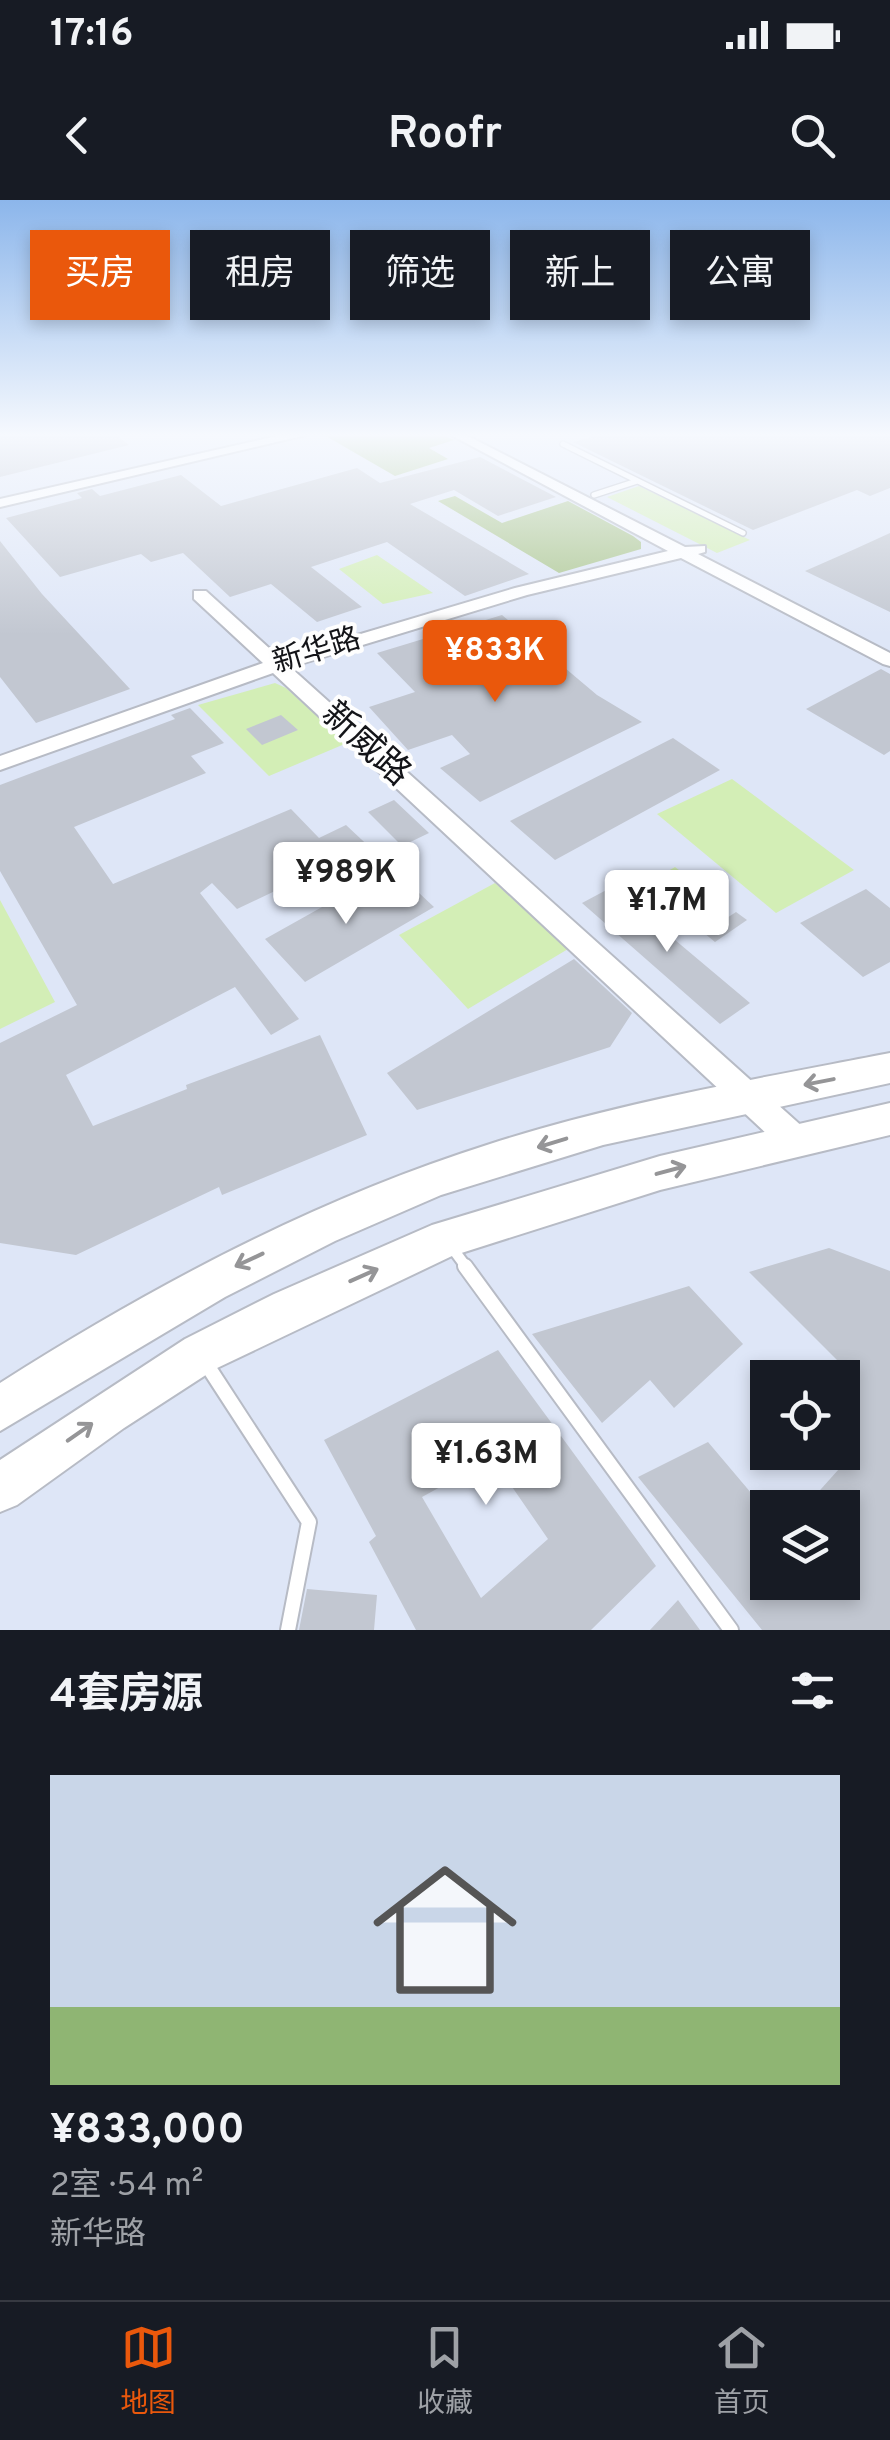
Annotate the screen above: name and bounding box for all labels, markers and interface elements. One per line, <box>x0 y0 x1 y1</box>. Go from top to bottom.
text: 17:16 <box>50 11 133 60</box>
text: Roofr <box>388 107 502 164</box>
icon: back <box>50 108 105 163</box>
icon: search <box>785 108 840 163</box>
chip: 买房 <box>30 230 170 320</box>
chip: 租房 <box>190 230 330 320</box>
chip: 筛选 <box>350 230 490 320</box>
chip: 新上 <box>510 230 650 320</box>
chip: 公寓 <box>670 230 810 320</box>
pin: ¥833K <box>425 620 565 705</box>
street label: 新华路 <box>269 621 365 683</box>
text: ¥833K <box>445 632 545 672</box>
street label: 新威路 <box>311 694 419 796</box>
pin: ¥989K <box>276 842 416 927</box>
text: ¥989K <box>295 854 397 894</box>
pin: ¥1.7M <box>597 870 737 955</box>
text: ¥1.7M <box>627 882 707 922</box>
one-way arrow <box>804 1073 836 1092</box>
one-way arrow <box>537 1135 568 1153</box>
one-way arrow <box>655 1160 686 1179</box>
one-way arrow <box>235 1251 265 1270</box>
one-way arrow <box>348 1265 379 1283</box>
map controls <box>750 1360 860 1600</box>
button: locate <box>750 1360 860 1470</box>
one-way arrow <box>65 1421 93 1442</box>
pin: ¥1.63M <box>405 1423 567 1508</box>
text: ¥1.63M <box>434 1435 538 1475</box>
button: layers <box>750 1490 860 1600</box>
icon: filters <box>785 1663 840 1718</box>
text: 4套房源 <box>50 1670 203 1723</box>
icon: home <box>355 1840 535 2020</box>
text: ¥833,000 <box>50 2105 245 2158</box>
text: 2室 · 54 m² <box>50 2167 203 2207</box>
text: 新华路 <box>50 2216 146 2256</box>
tab: 地图 <box>120 2320 176 2423</box>
tab: 收藏 <box>417 2320 473 2423</box>
tab: 首页 <box>714 2320 770 2423</box>

